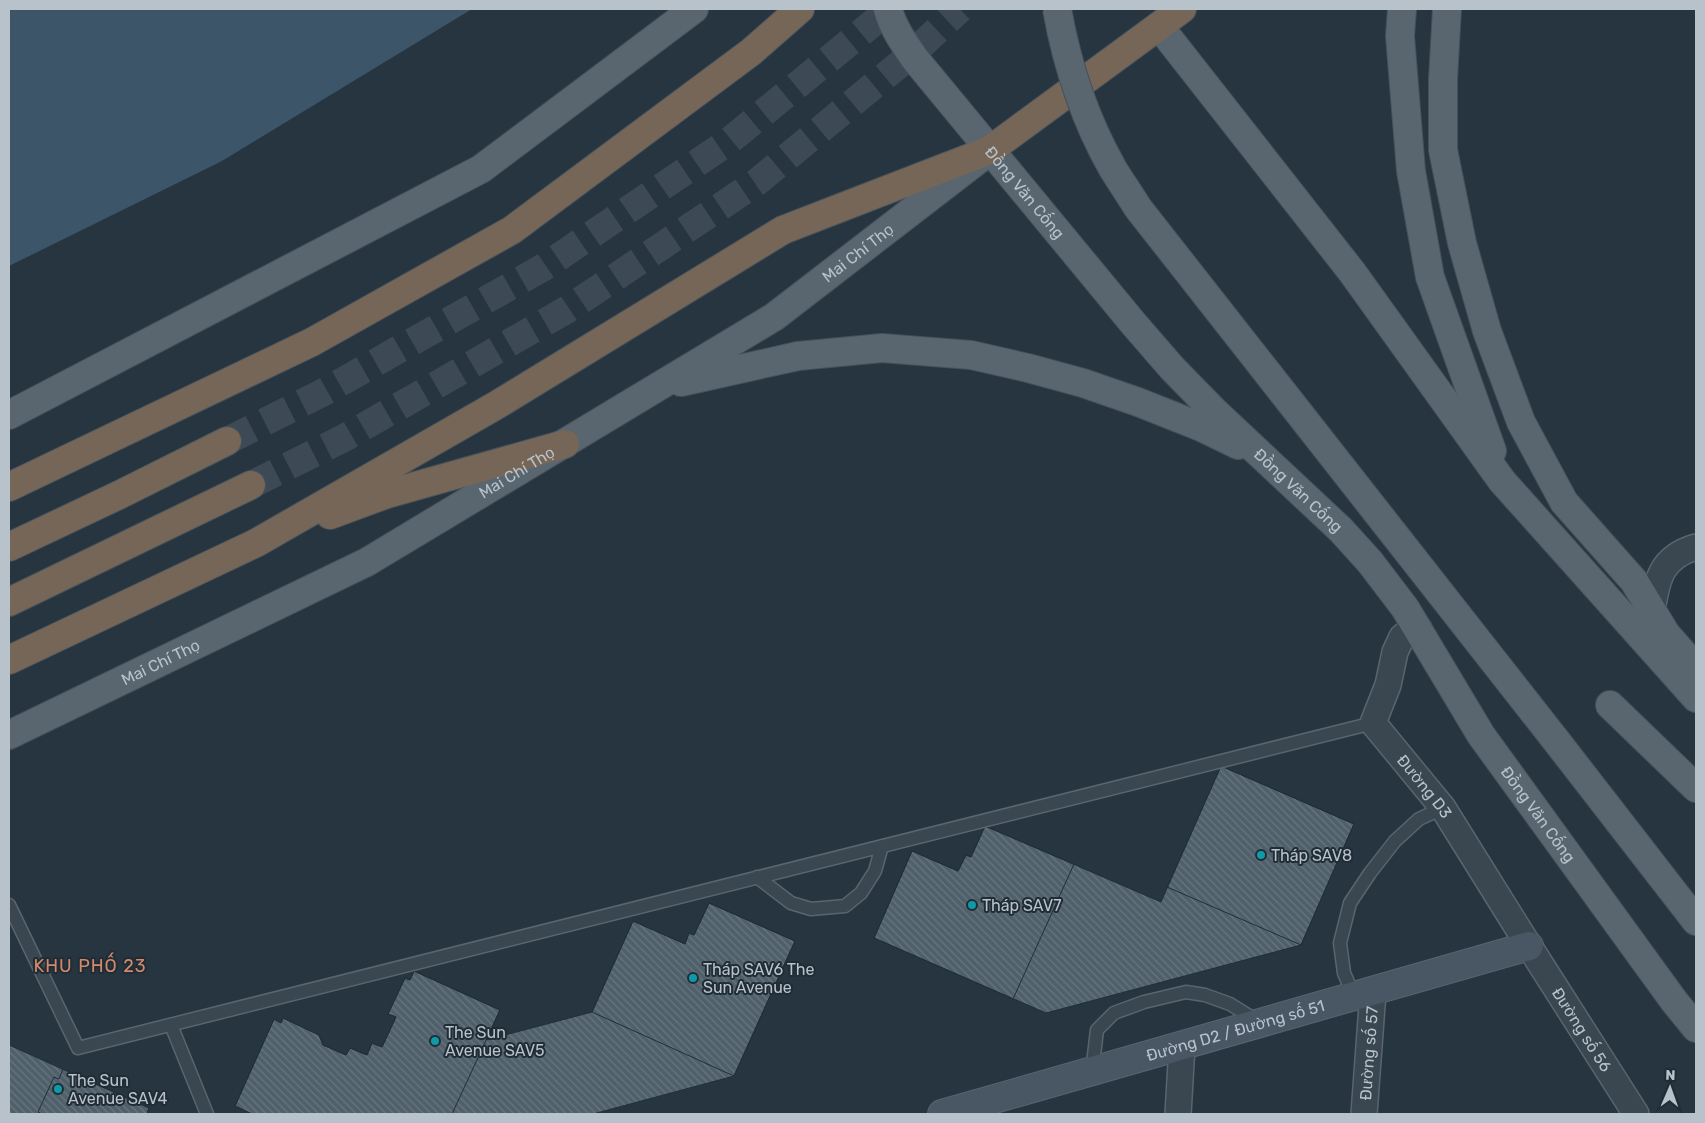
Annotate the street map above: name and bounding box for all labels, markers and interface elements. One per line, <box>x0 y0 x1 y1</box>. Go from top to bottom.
street label: Đồng Văn Cống <box>981 143 1068 243</box>
street label: Mai Chí Thọ <box>818 220 897 287</box>
street label: Mai Chí Thọ <box>475 442 558 502</box>
street label: Đồng Văn Cống <box>1250 445 1346 537</box>
street label: Mai Chí Thọ <box>118 635 203 689</box>
street label: Đường D3 <box>1393 751 1456 821</box>
street label: Đồng Văn Cống <box>1497 763 1579 866</box>
place label: Tháp SAV8 <box>1271 846 1352 865</box>
marker: Tháp SAV8 <box>1255 849 1267 861</box>
place label: Tháp SAV7 <box>982 896 1061 915</box>
marker: Tháp SAV7 <box>966 899 978 911</box>
district label: KHU PHỐ 23 <box>33 952 147 977</box>
place label: Tháp SAV6 The Sun Avenue <box>703 960 814 997</box>
marker: Tháp SAV6 The Sun Avenue <box>687 972 699 984</box>
street label: Đường số 56 <box>1548 984 1616 1076</box>
street label: Đường D2 / Đường số 51 <box>1144 996 1327 1065</box>
street label: Đường số 57 <box>1356 1005 1382 1101</box>
place label: The Sun Avenue SAV5 <box>445 1023 544 1060</box>
marker: The Sun Avenue SAV5 <box>429 1035 441 1047</box>
north arrow <box>1645 1063 1695 1113</box>
text: N <box>1665 1067 1676 1084</box>
place label: The Sun Avenue SAV4 <box>68 1071 167 1108</box>
marker: The Sun Avenue SAV4 <box>52 1083 64 1095</box>

